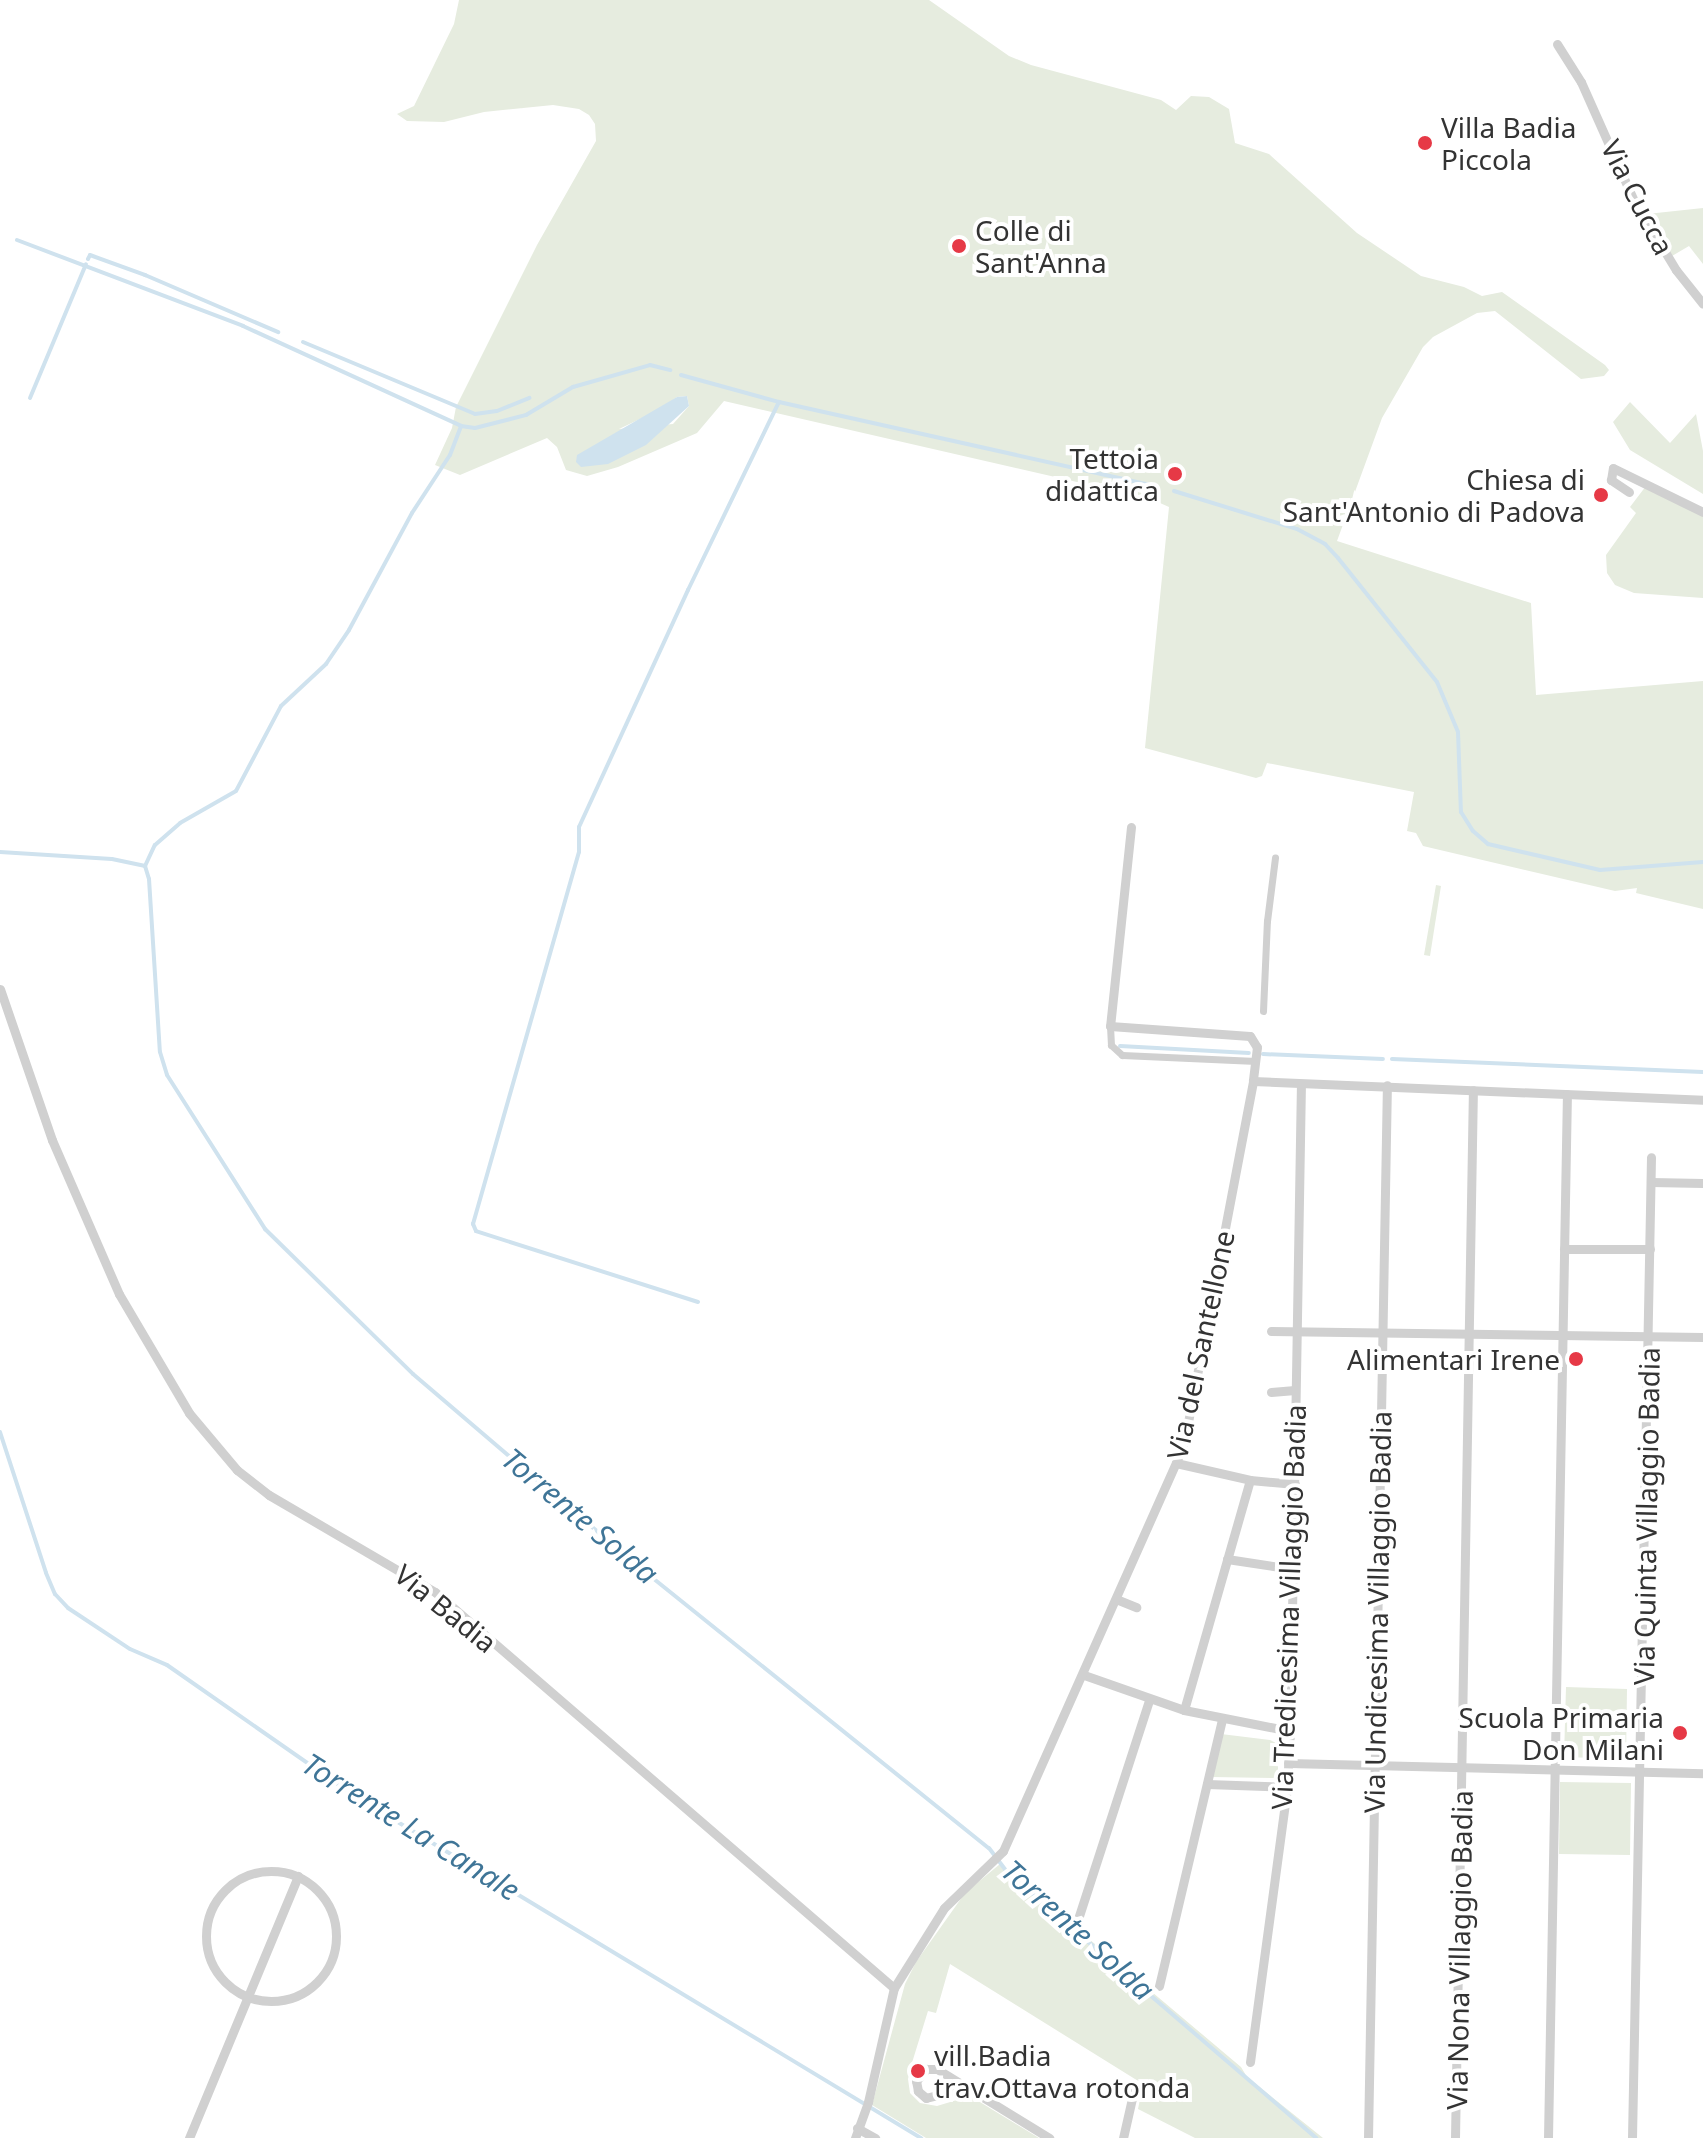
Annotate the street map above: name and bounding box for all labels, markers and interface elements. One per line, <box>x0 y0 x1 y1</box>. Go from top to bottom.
place label: Villa Badia Piccola <box>1441 110 1577 176</box>
marker: Villa Badia Piccola <box>1416 134 1434 152</box>
street label: Via Cucca <box>1595 134 1681 260</box>
place label: Colle di Sant'Anna <box>975 213 1107 279</box>
marker: Colle di Sant'Anna <box>950 237 968 255</box>
place label: Tettoia didattica <box>1045 441 1159 507</box>
place label: Chiesa di Sant'Antonio di Padova <box>1283 462 1585 528</box>
marker: Tettoia didattica <box>1166 465 1184 483</box>
marker: Chiesa di Sant'Antonio di Padova <box>1592 486 1610 504</box>
street label: Via del Santellone <box>1159 1227 1241 1463</box>
place label: Alimentari Irene <box>1347 1342 1560 1376</box>
street label: Via Quinta Villaggio Badia <box>1626 1347 1666 1685</box>
marker: Alimentari Irene <box>1567 1350 1585 1368</box>
street label: Via Tredicesima Villaggio Badia <box>1264 1404 1312 1810</box>
street label: Via Undicesima Villaggio Badia <box>1357 1411 1397 1813</box>
water label: Torrente Solda <box>495 1440 665 1592</box>
street label: Via Badia <box>388 1557 504 1659</box>
place label: Scuola Primaria Don Milani <box>1459 1700 1664 1766</box>
marker: Scuola Primaria Don Milani <box>1671 1724 1689 1742</box>
water label: Torrente La Canale <box>296 1746 526 1908</box>
street label: Via Nona Villaggio Badia <box>1439 1790 1479 2110</box>
water label: Torrente Solda <box>994 1852 1162 2008</box>
place label: vill.Badia trav.Ottava rotonda <box>934 2038 1190 2104</box>
marker: vill.Badia trav.Ottava rotonda <box>909 2062 927 2080</box>

